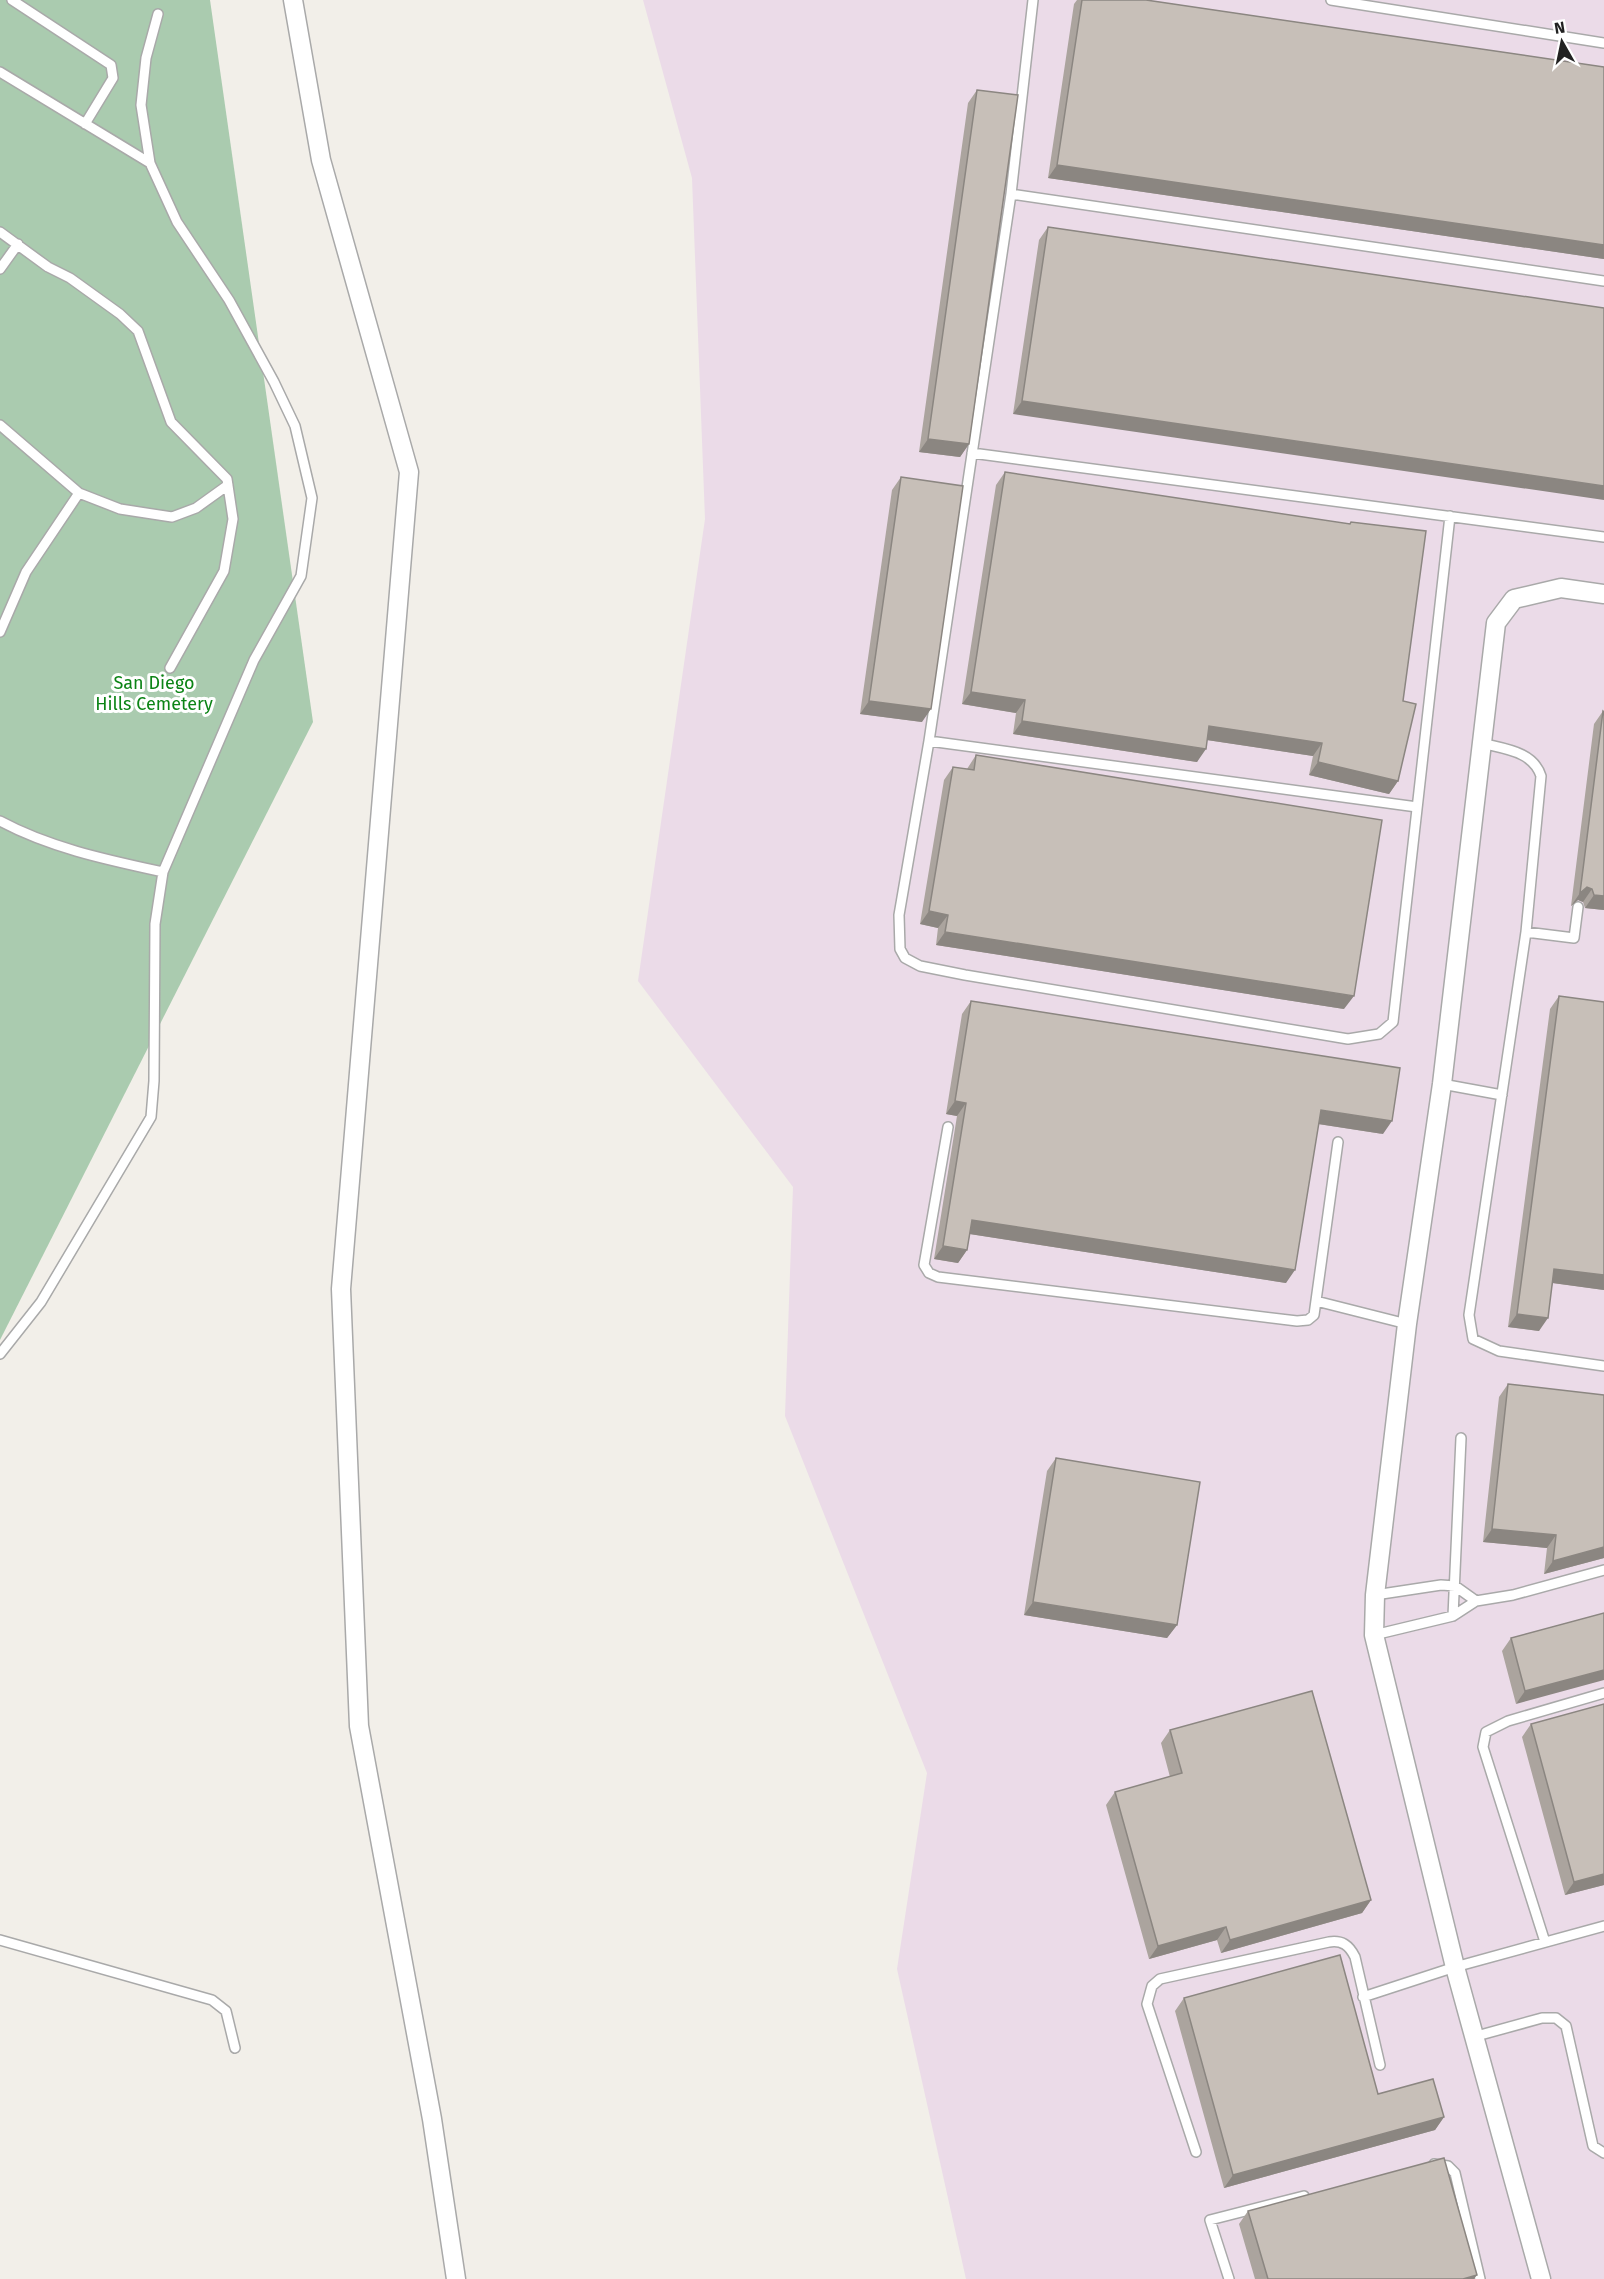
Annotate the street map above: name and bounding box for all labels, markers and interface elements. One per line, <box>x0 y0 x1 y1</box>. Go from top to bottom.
north arrow <box>1532 12 1592 72</box>
text: N <box>1553 17 1566 38</box>
park label: San Diego Hills Cemetery <box>95 672 213 715</box>

